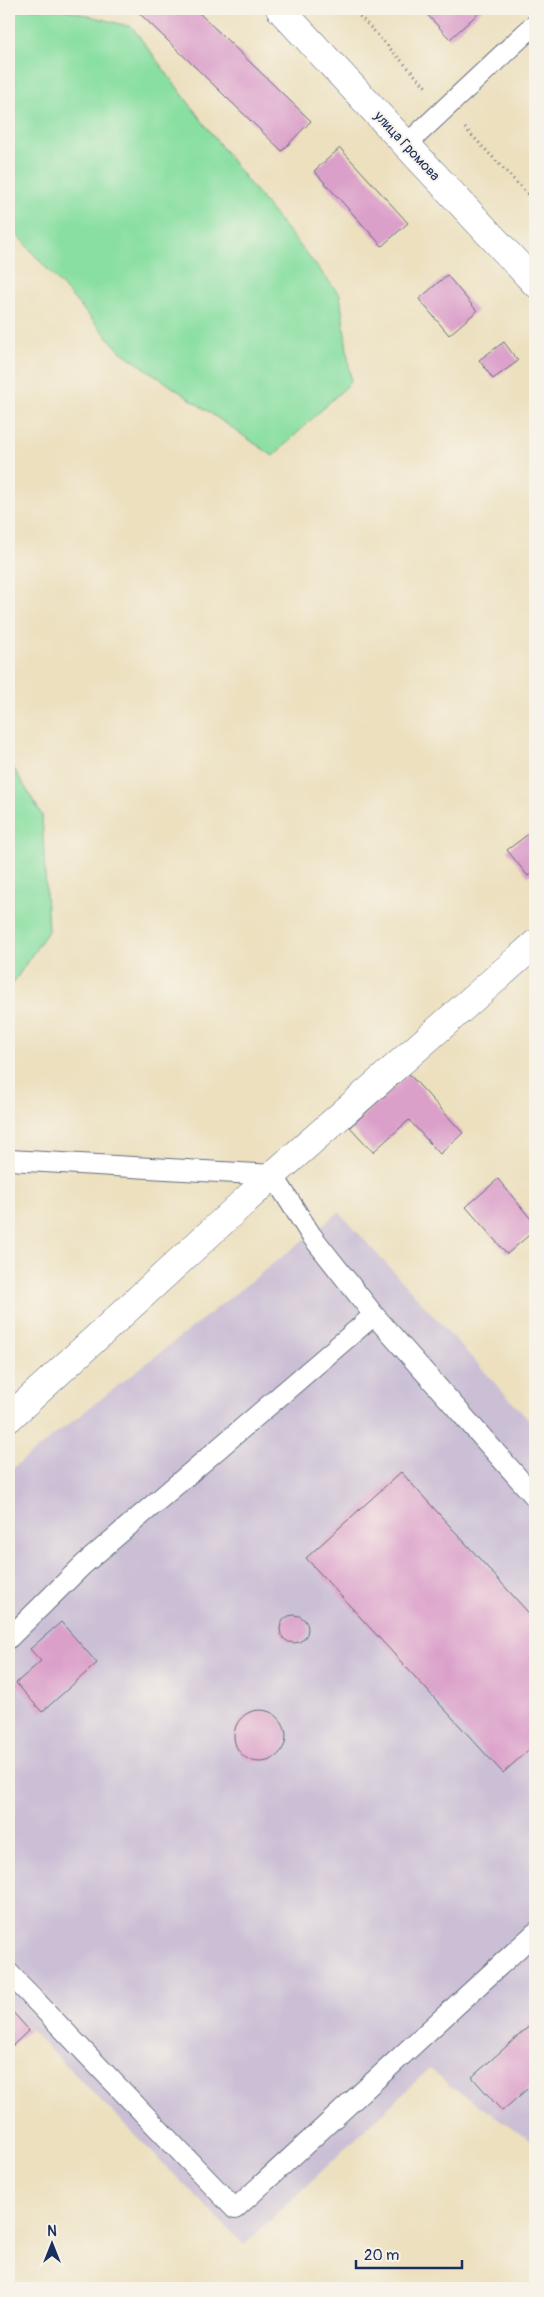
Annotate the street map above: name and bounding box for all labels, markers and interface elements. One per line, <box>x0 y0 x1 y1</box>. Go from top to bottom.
street label: улица Громова <box>370 107 444 184</box>
north arrow <box>28 2220 78 2270</box>
text: N <box>47 2223 57 2240</box>
scale bar <box>356 2237 463 2269</box>
text: 20 m <box>364 2246 399 2265</box>

